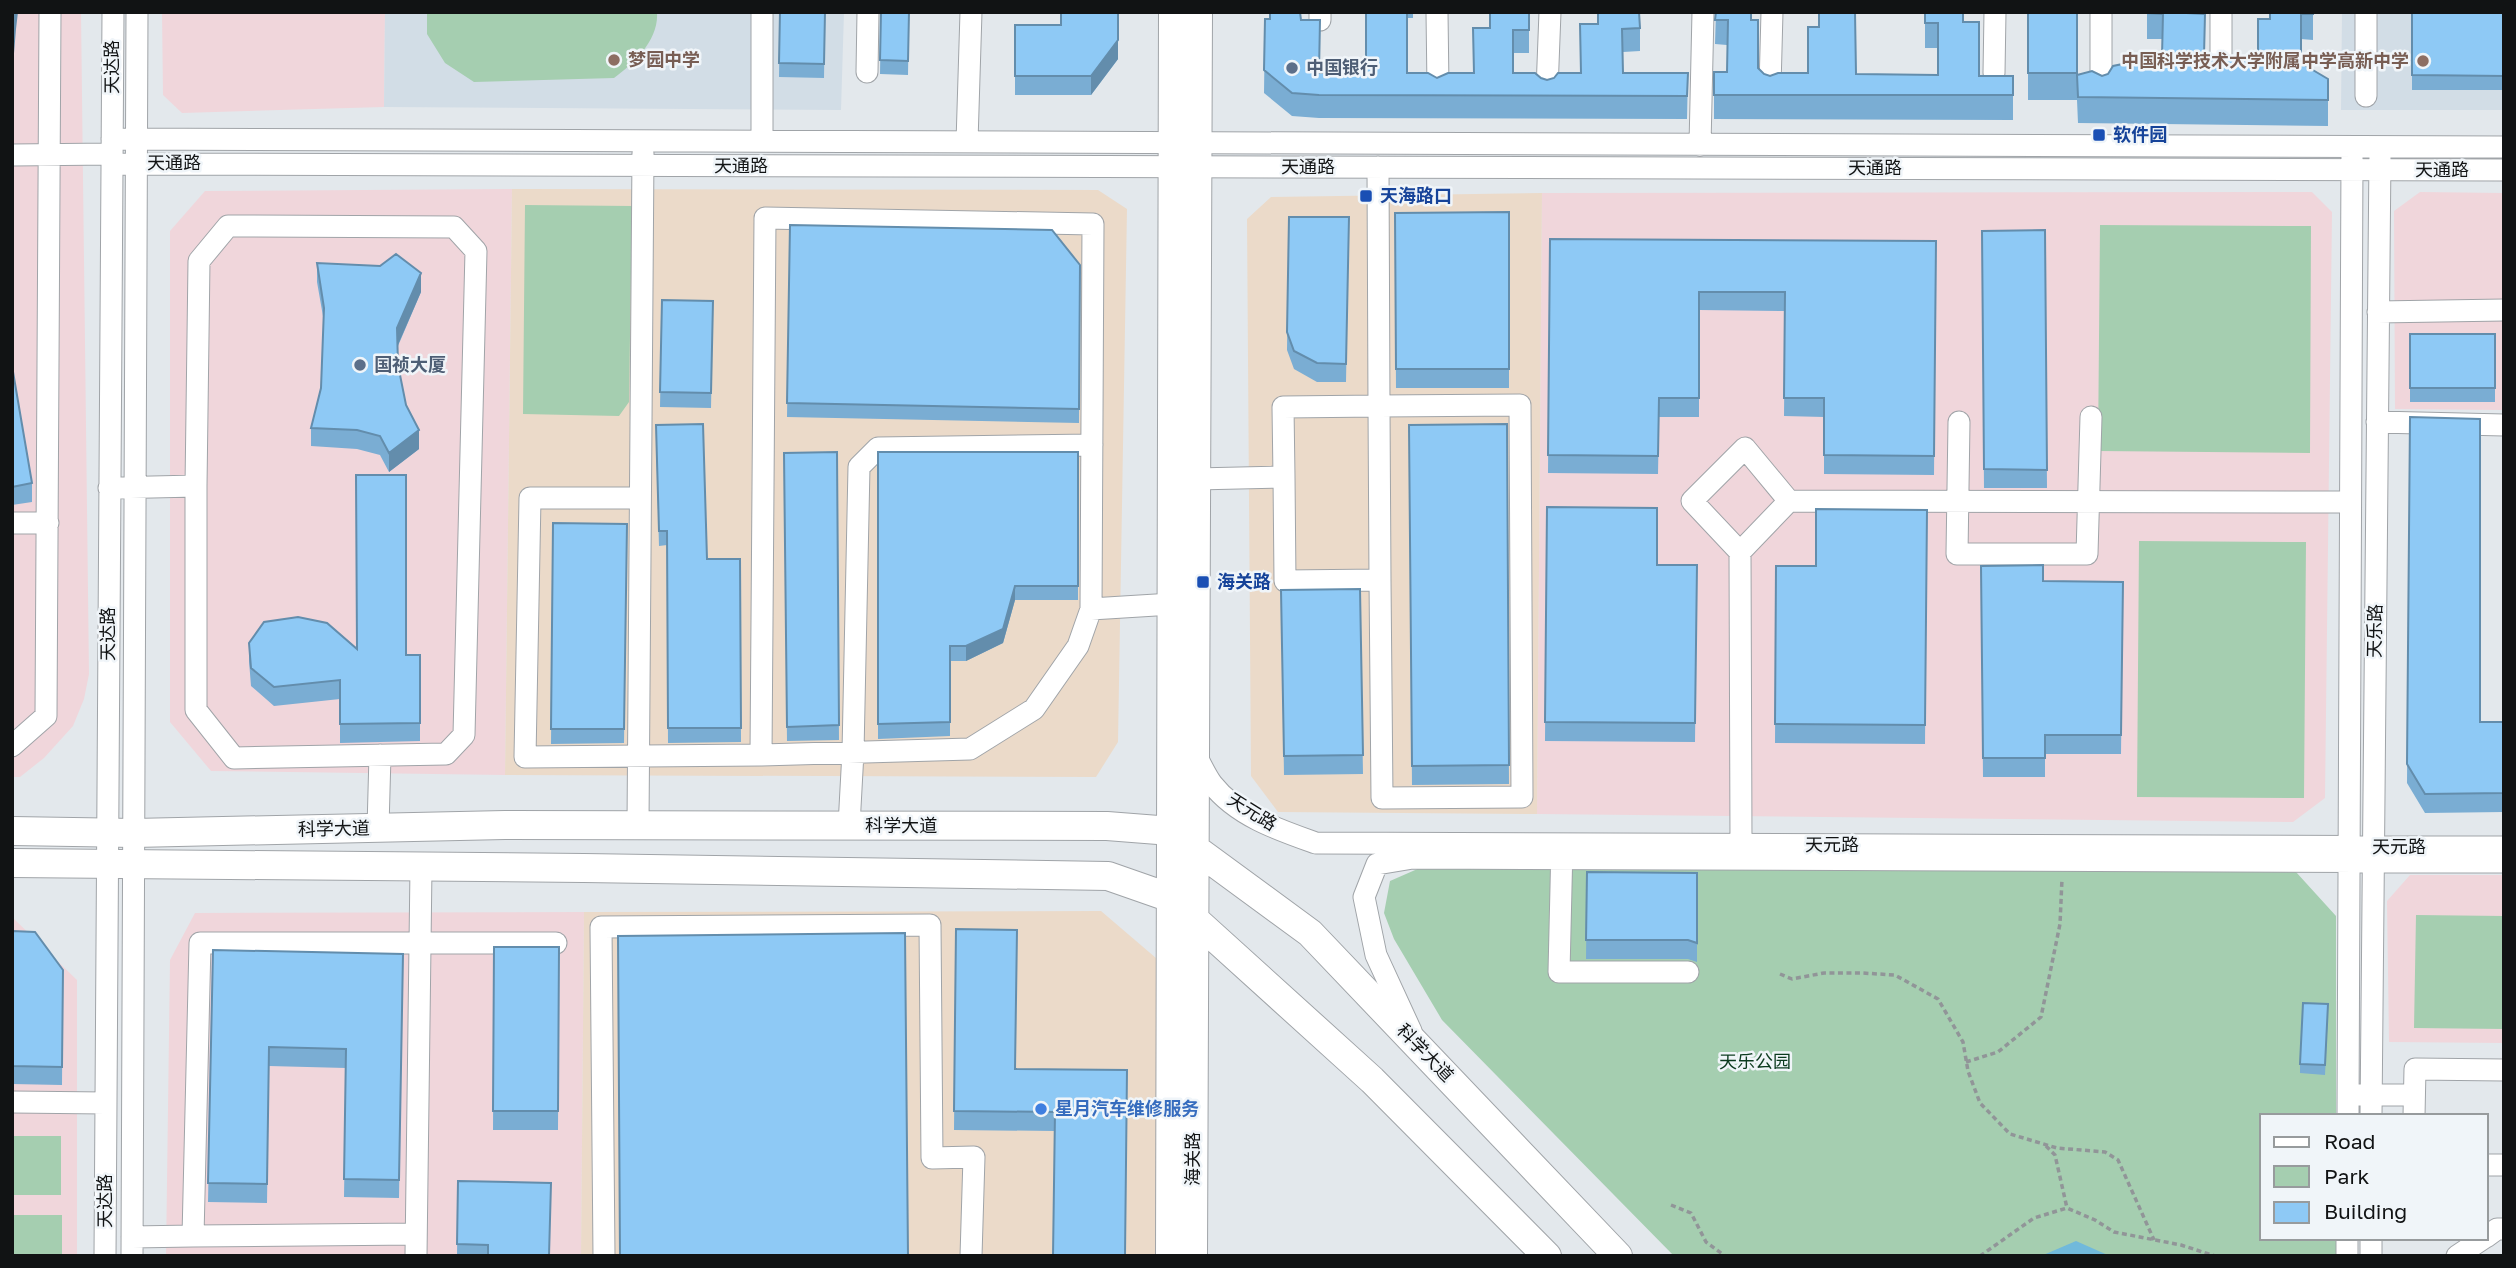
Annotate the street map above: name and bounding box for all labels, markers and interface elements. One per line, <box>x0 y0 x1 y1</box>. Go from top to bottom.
street label: 天达路 <box>100 40 122 94</box>
place label: 梦园中学 <box>628 48 700 70</box>
place label: 中国科学技术大学附属中学高新中学 <box>2121 49 2409 71</box>
marker: 梦园中学 <box>606 52 622 68</box>
marker: 中国科学技术大学附属中学高新中学 <box>2415 53 2431 69</box>
place label: 中国银行 <box>1306 56 1378 78</box>
marker: 中国银行 <box>1284 60 1300 76</box>
place label: 软件园 <box>2113 123 2167 145</box>
marker: 软件园 <box>2091 127 2107 143</box>
street label: 天通路 <box>147 151 201 173</box>
street label: 天通路 <box>714 154 768 176</box>
street label: 天通路 <box>1281 155 1335 177</box>
street label: 天通路 <box>1848 156 1902 178</box>
street label: 天通路 <box>2415 158 2469 180</box>
place label: 天海路口 <box>1380 184 1452 206</box>
marker: 天海路口 <box>1358 188 1374 204</box>
place label: 国祯大厦 <box>374 353 446 375</box>
marker: 国祯大厦 <box>352 357 368 373</box>
place label: 海关路 <box>1217 570 1271 592</box>
marker: 海关路 <box>1195 574 1211 590</box>
street label: 天乐路 <box>2363 604 2385 658</box>
street label: 天达路 <box>96 607 118 661</box>
street label: 天元路 <box>1224 788 1281 835</box>
street label: 科学大道 <box>865 814 937 836</box>
street label: 科学大道 <box>298 816 370 840</box>
street label: 天元路 <box>1805 833 1859 855</box>
street label: 天元路 <box>2372 835 2426 857</box>
street label: 科学大道 <box>1393 1019 1459 1086</box>
park label: 天乐公园 <box>1719 1050 1791 1072</box>
place label: 星月汽车维修服务 <box>1055 1097 1199 1119</box>
marker: 星月汽车维修服务 <box>1033 1101 1049 1117</box>
legend <box>2260 1114 2488 1240</box>
text: Road <box>2324 1128 2375 1154</box>
street label: 海关路 <box>1181 1132 1203 1186</box>
text: Park <box>2324 1163 2370 1189</box>
street label: 天达路 <box>93 1174 115 1228</box>
text: Building <box>2324 1198 2407 1224</box>

